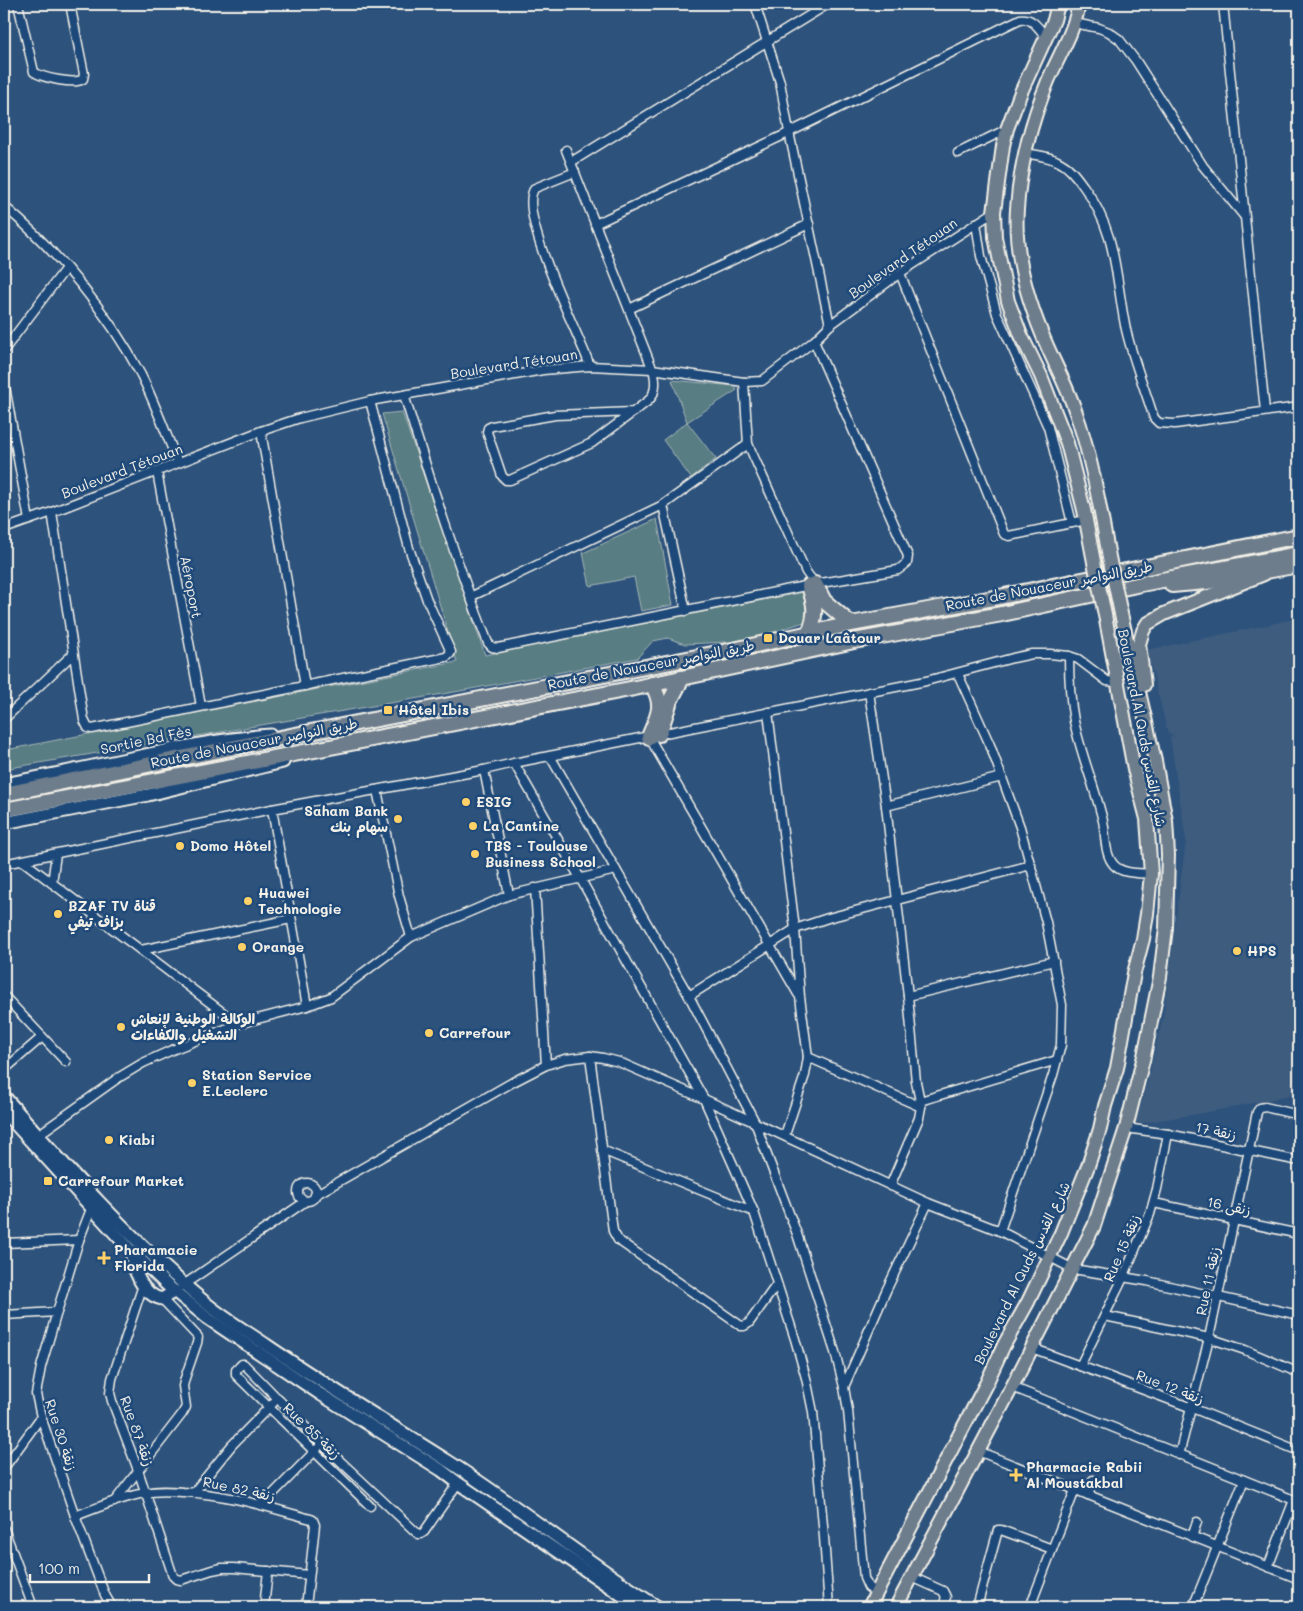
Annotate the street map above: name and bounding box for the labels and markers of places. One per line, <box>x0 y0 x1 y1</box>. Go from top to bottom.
place label: Douar Laâtour <box>778 628 881 647</box>
marker: Douar Laâtour <box>762 632 774 644</box>
place label: Hôtel Ibis <box>398 700 469 719</box>
marker: Hôtel Ibis <box>382 704 394 716</box>
place label: ESIG <box>476 792 512 811</box>
marker: ESIG <box>460 796 472 808</box>
place label: Saham Bank سهام بنك <box>304 801 388 838</box>
marker: Saham Bank سهام بنك <box>392 813 404 825</box>
place label: La Cantine <box>483 816 559 835</box>
marker: La Cantine <box>467 820 479 832</box>
place label: Domo Hôtel <box>190 836 271 855</box>
place label: TBS - Toulouse Business School <box>485 836 596 871</box>
marker: Domo Hôtel <box>174 840 186 852</box>
marker: TBS - Toulouse Business School <box>469 848 481 860</box>
place label: Huawei Technologie <box>258 883 341 918</box>
marker: Huawei Technologie <box>242 895 254 907</box>
place label: BZAF TV قناة بزاف تيفي <box>68 896 156 935</box>
marker: BZAF TV قناة بزاف تيفي <box>52 908 64 920</box>
place label: Orange <box>252 937 304 956</box>
marker: Orange <box>236 941 248 953</box>
place label: HPS <box>1247 941 1277 960</box>
marker: HPS <box>1231 945 1243 957</box>
place label: الوكالة الوطنية لإنعاش التشغيل والكفاءات <box>131 1009 256 1045</box>
marker: الوكالة الوطنية لإنعاش التشغيل والكفاءات <box>115 1021 127 1033</box>
place label: Carrefour <box>439 1023 511 1042</box>
marker: Carrefour <box>423 1027 435 1039</box>
place label: Station Service E.Leclerc <box>202 1065 312 1100</box>
marker: Station Service E.Leclerc <box>186 1077 198 1089</box>
place label: Kiabi <box>119 1130 155 1149</box>
marker: Kiabi <box>103 1134 115 1146</box>
place label: Carrefour Market <box>58 1171 184 1190</box>
marker: Carrefour Market <box>42 1175 54 1187</box>
place label: Pharamacie Florida <box>114 1240 197 1275</box>
marker: Pharamacie Florida <box>98 1252 110 1264</box>
place label: Pharmacie Rabii Al Moustakbal <box>1026 1457 1142 1492</box>
marker: Pharmacie Rabii Al Moustakbal <box>1010 1469 1022 1481</box>

